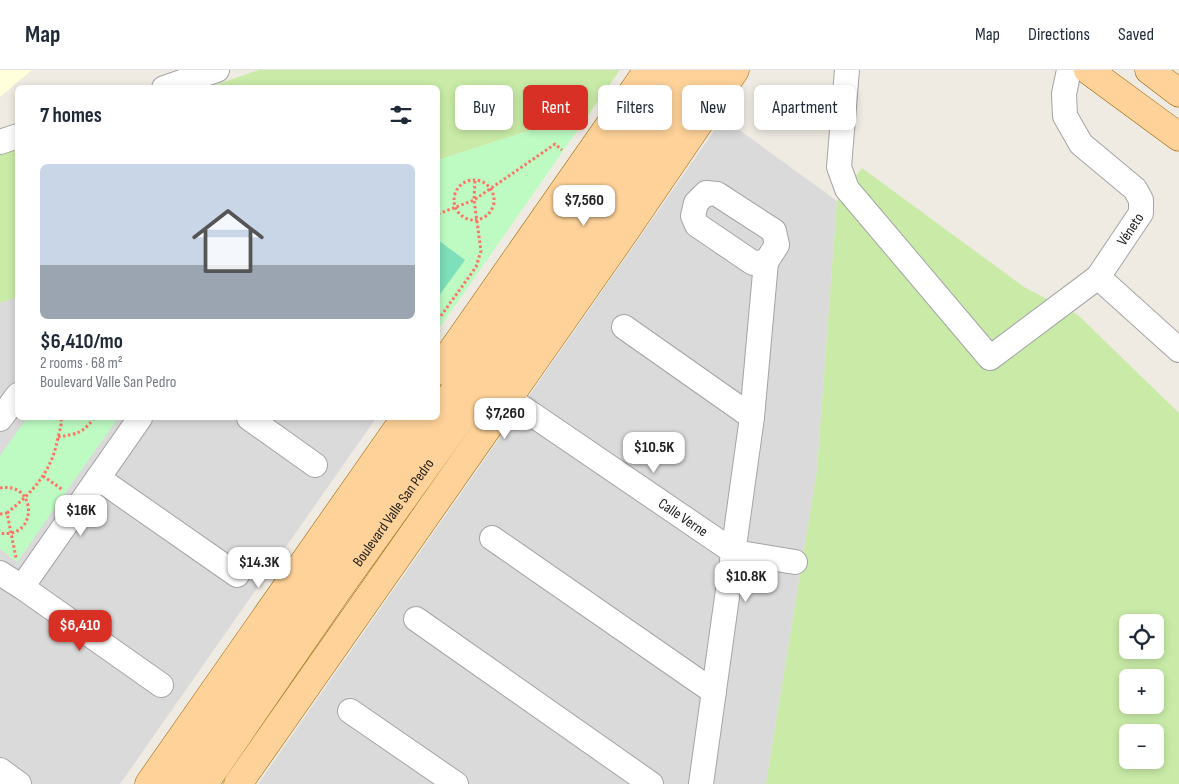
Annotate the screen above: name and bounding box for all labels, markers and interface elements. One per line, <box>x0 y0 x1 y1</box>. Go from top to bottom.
text: Map <box>25 20 60 49</box>
text: Map <box>975 24 1000 45</box>
text: Directions <box>1028 24 1090 45</box>
text: Saved <box>1118 24 1154 45</box>
chip: Buy <box>455 85 513 130</box>
chip: Rent <box>523 85 588 130</box>
chip: Filters <box>598 85 672 130</box>
chip: New <box>682 85 744 130</box>
chip: Apartment <box>754 85 856 130</box>
icon: filters <box>387 101 415 129</box>
text: 7 homes <box>40 103 102 128</box>
pin: $7,560 <box>543 184 625 227</box>
text: $7,560 <box>564 191 604 210</box>
icon: home <box>183 196 273 286</box>
street label: Véneto <box>1113 209 1148 249</box>
text: $6,410/mo <box>40 329 123 354</box>
text: 2 rooms · 68 m² <box>40 354 123 373</box>
text: Boulevard Valle San Pedro <box>40 373 176 392</box>
pin: $7,260 <box>464 398 546 440</box>
text: $7,260 <box>485 404 525 423</box>
pin: $10.5K <box>613 432 695 474</box>
text: $10.5K <box>634 438 674 457</box>
street label: Boulevard Valle San Pedro <box>349 455 439 570</box>
pin: $16K <box>51 494 111 537</box>
street label: Calle Verne <box>654 494 711 541</box>
text: $16K <box>66 501 96 520</box>
pin: $14.3K <box>218 546 300 589</box>
text: $14.3K <box>239 553 279 572</box>
pin: $10.8K <box>705 560 787 603</box>
text: $10.8K <box>726 567 766 586</box>
pin: $6,410 <box>39 610 121 652</box>
map controls <box>1119 614 1164 769</box>
button: locate <box>1119 614 1164 659</box>
text: $6,410 <box>60 616 100 635</box>
button: + <box>1119 669 1164 714</box>
button: − <box>1119 724 1164 769</box>

